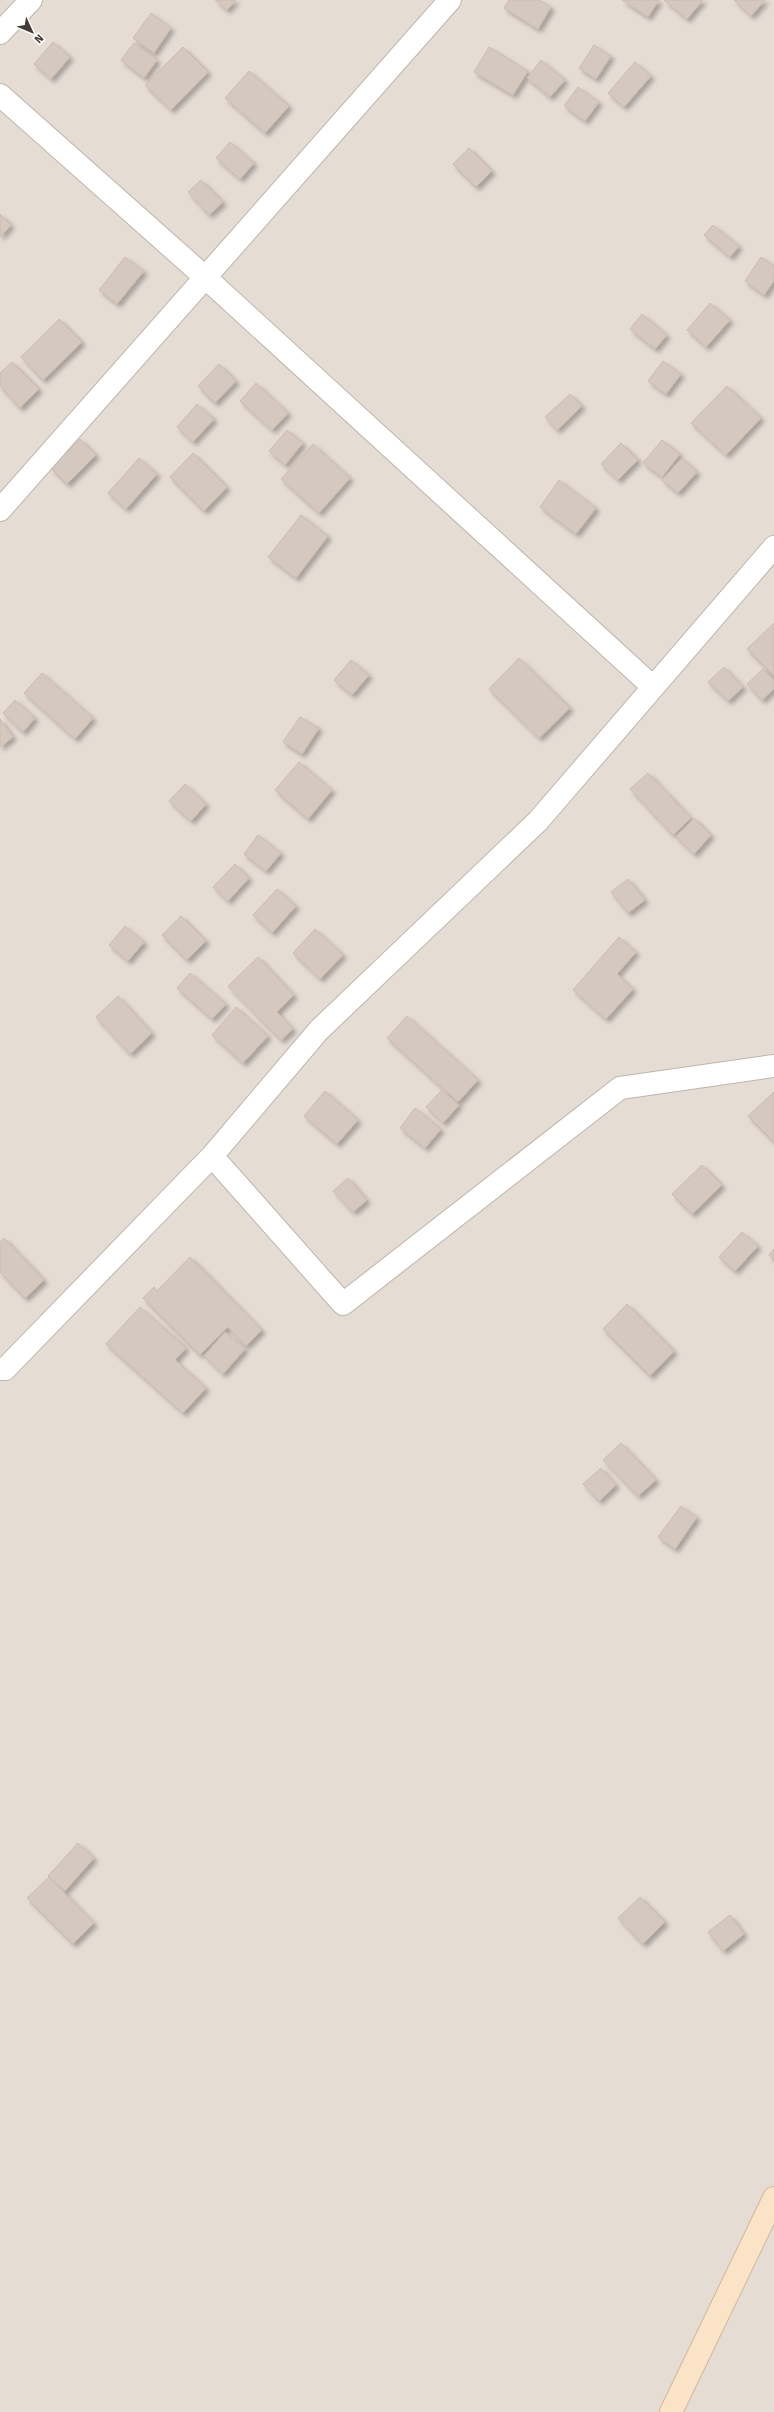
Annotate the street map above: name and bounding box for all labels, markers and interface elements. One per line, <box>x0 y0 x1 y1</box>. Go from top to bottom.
north arrow <box>12 12 52 52</box>
text: N <box>32 31 46 46</box>

